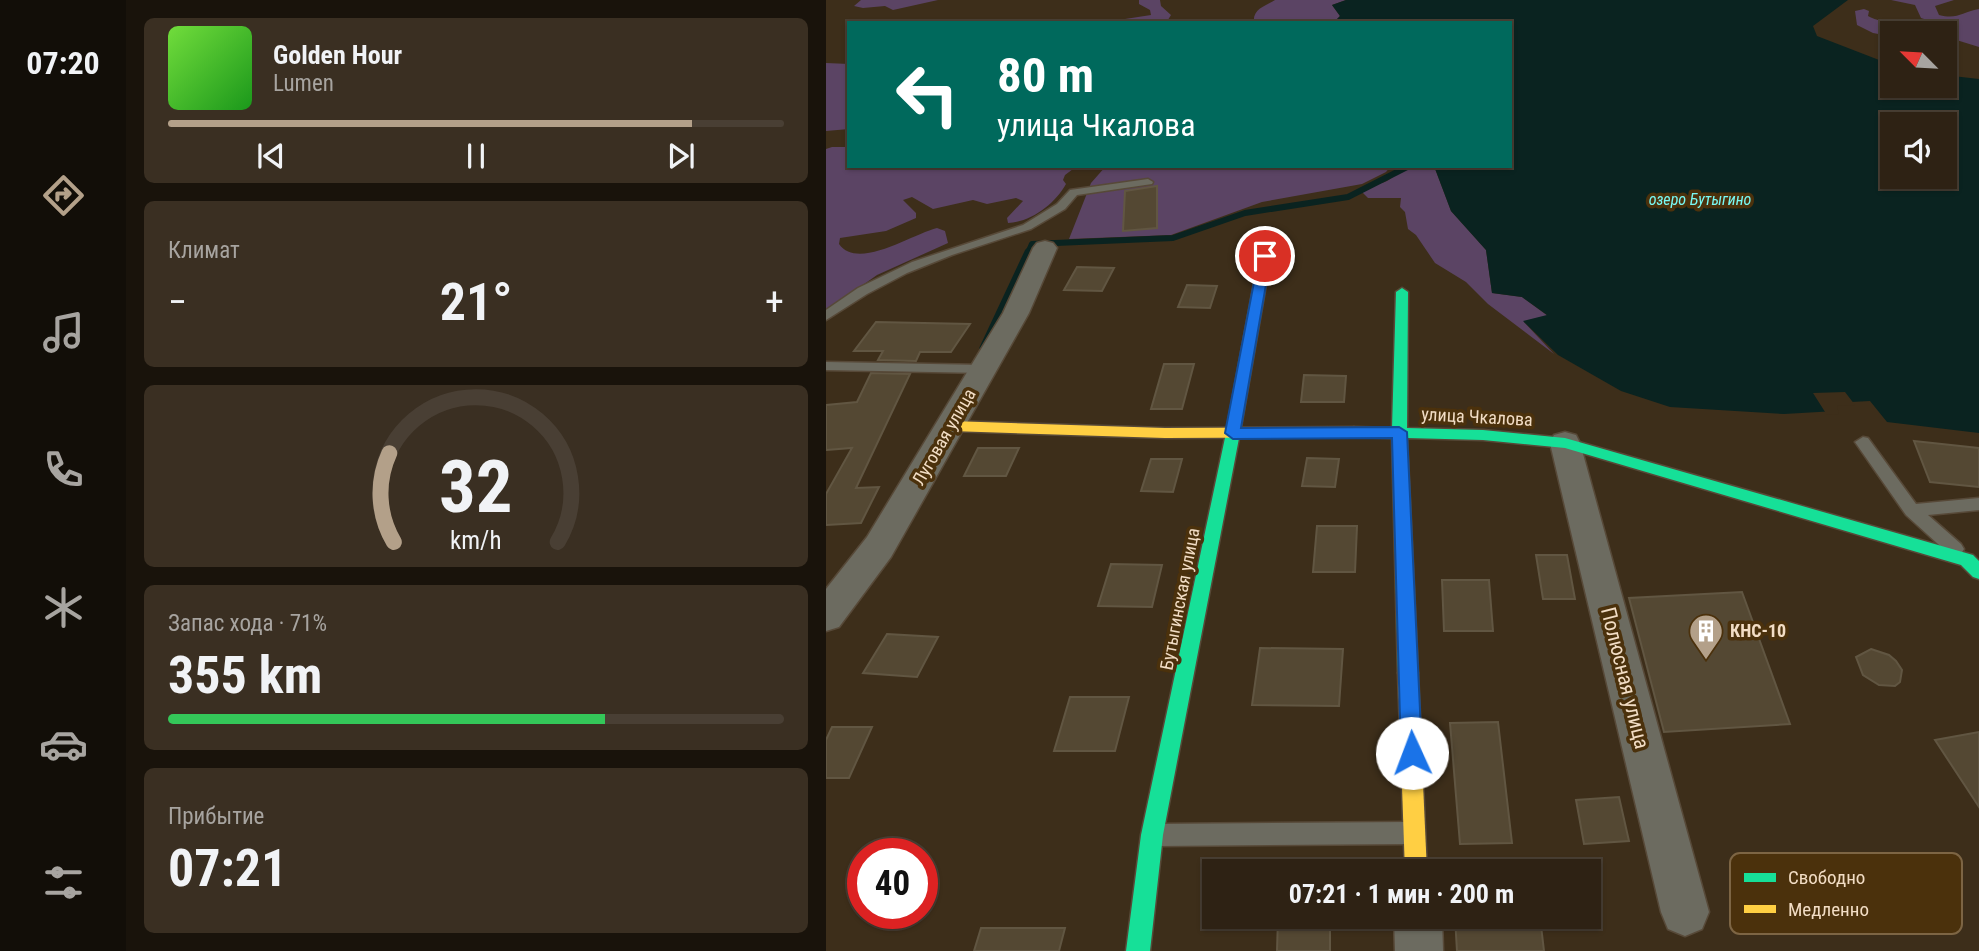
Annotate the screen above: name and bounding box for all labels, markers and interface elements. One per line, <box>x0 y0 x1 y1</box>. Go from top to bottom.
north arrow <box>1880 21 1956 98</box>
map controls <box>1880 21 1957 189</box>
text: Golden Hour <box>273 40 402 70</box>
text: 07:20 <box>26 44 100 82</box>
text: 80 m <box>997 47 1094 104</box>
icon: left <box>882 49 973 140</box>
text: Lumen <box>273 70 334 97</box>
text: улица Чкалова <box>997 106 1196 144</box>
button: sound <box>1880 112 1957 189</box>
icon: previous <box>252 137 290 175</box>
icon: pause <box>457 137 495 175</box>
icon: next <box>662 137 700 175</box>
icon: directions <box>39 171 88 220</box>
water label: озеро Бутыгино <box>1649 190 1752 209</box>
pin <box>1235 226 1295 286</box>
text: Климат <box>168 237 240 264</box>
icon: arrive <box>1246 237 1284 275</box>
text: 21° <box>440 272 512 333</box>
text: − <box>168 280 187 324</box>
text: + <box>765 280 784 324</box>
icon: music <box>39 308 88 357</box>
street label: Луговая улица <box>907 385 980 489</box>
street label: улица Чкалова <box>1421 403 1533 430</box>
text: 32 <box>439 444 513 530</box>
icon: phone <box>39 445 88 494</box>
text: km/h <box>450 525 502 554</box>
street label: Бутыгинская улица <box>1155 526 1204 672</box>
icon: climate <box>39 583 88 632</box>
street label: Полюсная улица <box>1596 605 1654 751</box>
text: Запас хода · 71% <box>168 610 327 637</box>
building icon: КНС-10 <box>1687 612 1725 661</box>
place label: КНС-10 <box>1730 620 1786 641</box>
text: 355 km <box>168 645 322 706</box>
position arrow <box>1375 716 1449 790</box>
icon: car <box>39 720 88 769</box>
text: Прибытие <box>168 803 264 830</box>
text: 07:21 <box>168 838 287 899</box>
speed limit sign: 40 <box>847 838 938 929</box>
legend <box>1730 853 1962 934</box>
icon: filters <box>39 858 88 907</box>
text: Свободно <box>1788 866 1865 889</box>
text: 07:21 · 1 мин · 200 m <box>1289 879 1514 909</box>
text: Медленно <box>1788 898 1869 921</box>

